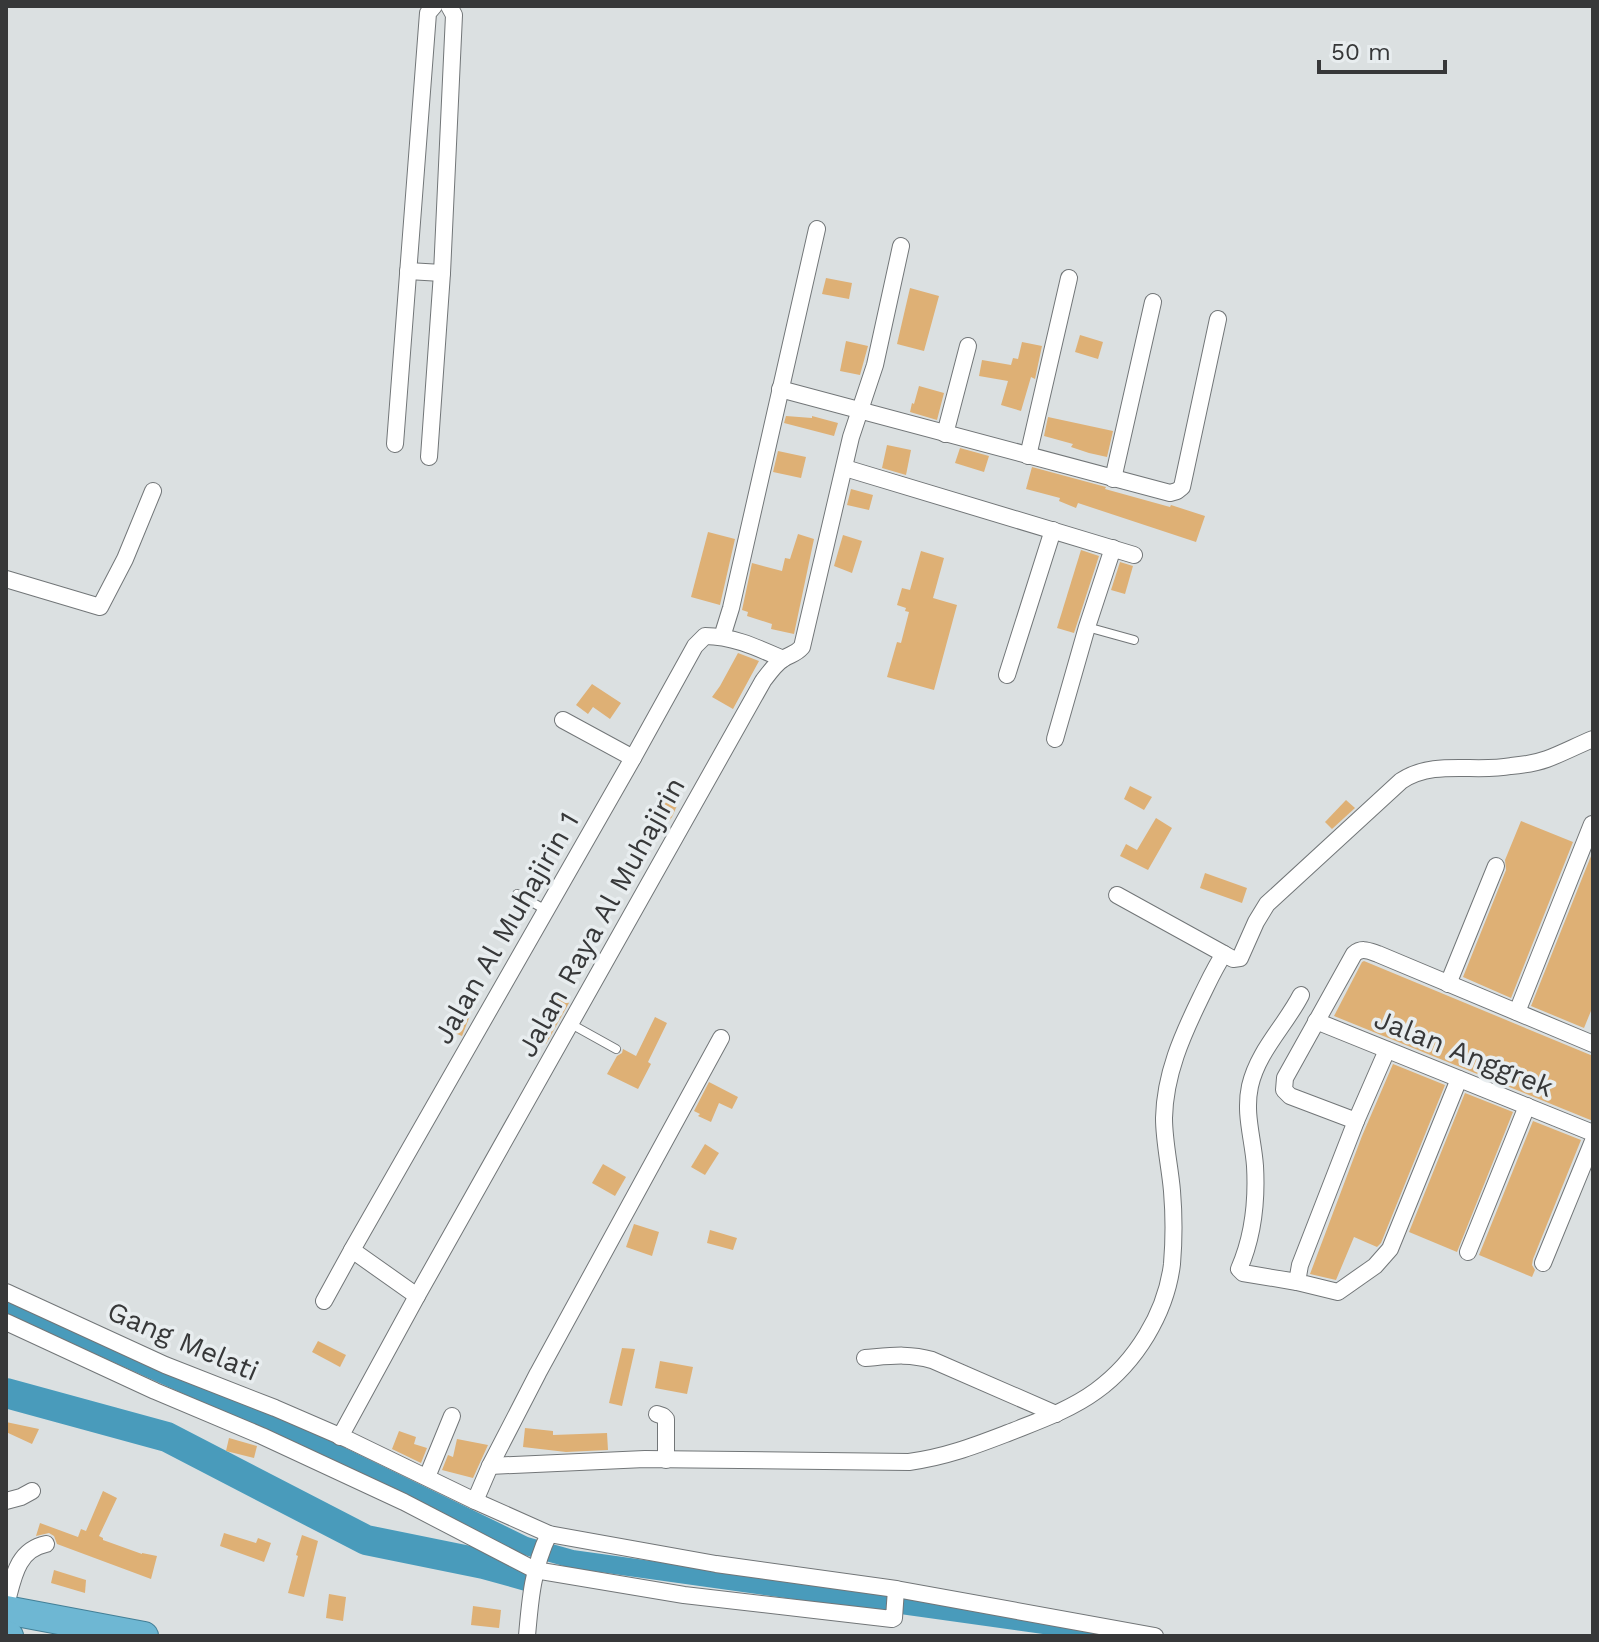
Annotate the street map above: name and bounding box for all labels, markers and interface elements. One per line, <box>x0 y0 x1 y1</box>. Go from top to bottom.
scale bar <box>1319 24 1445 74</box>
text: 50 m <box>1331 38 1391 66</box>
street label: Jalan Raya Al Muhajirin <box>510 771 692 1063</box>
street label: Jalan Al Muhajirin 1 <box>426 806 586 1050</box>
street label: Jalan Anggrek <box>1370 1002 1558 1104</box>
street label: Gang Melati <box>103 1294 263 1388</box>

